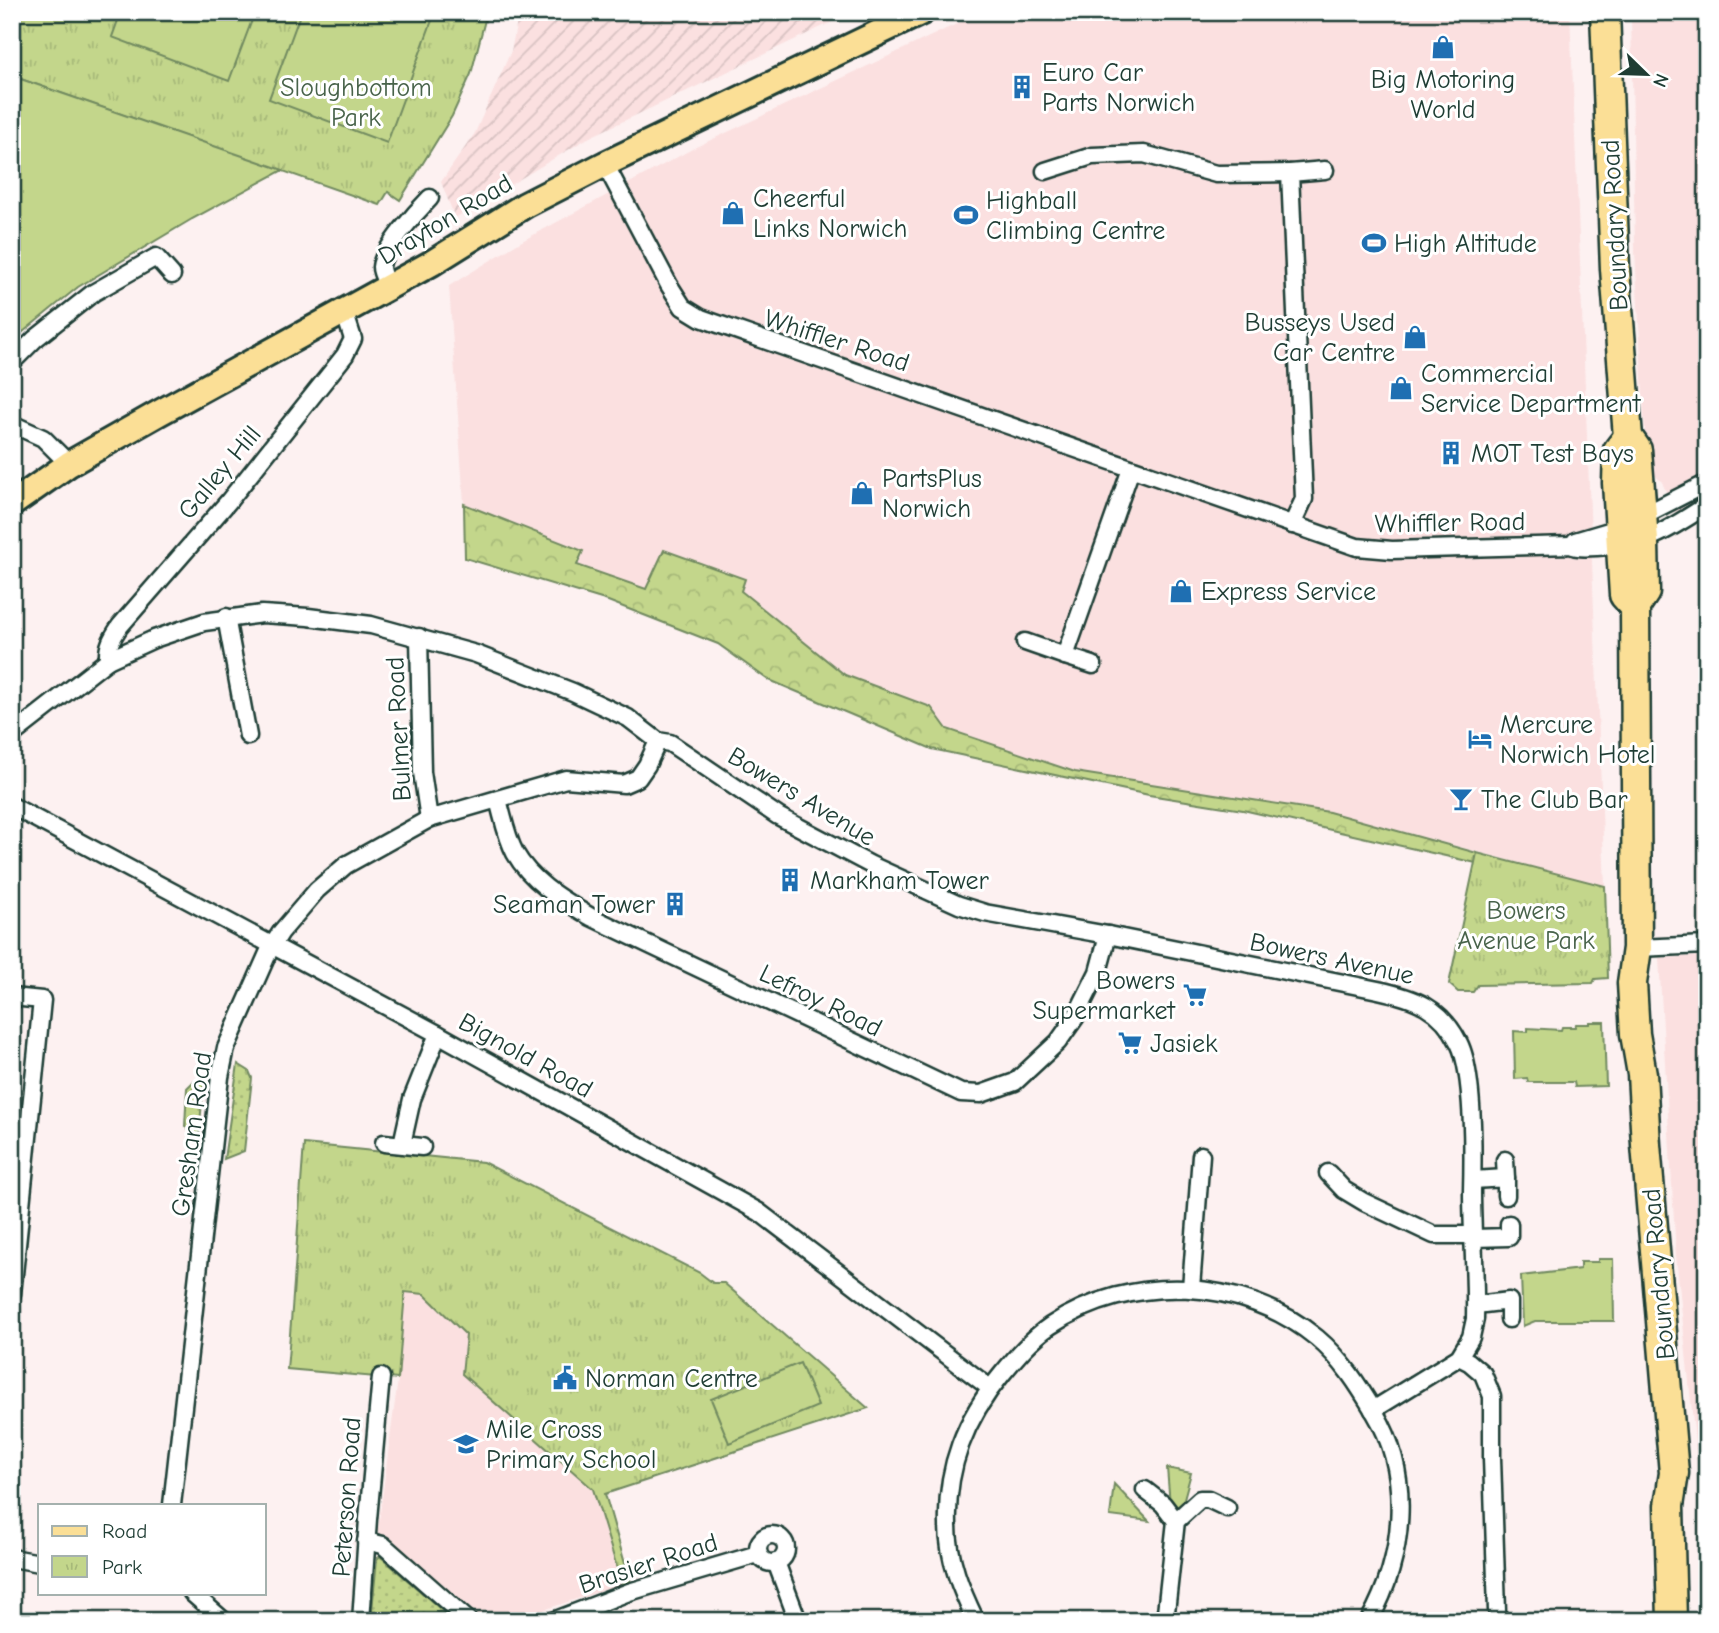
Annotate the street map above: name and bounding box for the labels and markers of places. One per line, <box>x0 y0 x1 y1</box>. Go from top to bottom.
shop icon: Big Motoring World <box>1429 33 1457 61</box>
place label: Euro Car Parts Norwich <box>1042 58 1195 118</box>
place label: Big Motoring World <box>1371 65 1515 125</box>
building icon: Euro Car Parts Norwich <box>1008 73 1036 101</box>
place label: Cheerful Links Norwich <box>753 184 907 244</box>
place label: Highball Climbing Centre <box>986 186 1165 246</box>
shop icon: Cheerful Links Norwich <box>719 199 747 227</box>
sports icon: Highball Climbing Centre <box>952 201 980 229</box>
sports icon: High Altitude <box>1360 229 1388 257</box>
place label: High Altitude <box>1394 229 1537 259</box>
place label: Busseys Used Car Centre <box>1244 308 1395 368</box>
shop icon: Busseys Used Car Centre <box>1401 323 1429 351</box>
place label: Commercial Service Department <box>1421 359 1642 419</box>
shop icon: Commercial Service Department <box>1387 374 1415 402</box>
building icon: MOT Test Bays <box>1437 439 1465 467</box>
place label: MOT Test Bays <box>1471 439 1634 469</box>
place label: PartsPlus Norwich <box>882 464 982 524</box>
shop icon: PartsPlus Norwich <box>848 479 876 507</box>
shop icon: Express Service <box>1167 577 1195 605</box>
place label: Express Service <box>1201 577 1376 607</box>
place label: Mercure Norwich Hotel <box>1500 710 1656 770</box>
hotel icon: Mercure Norwich Hotel <box>1466 725 1494 753</box>
bar icon: The Club Bar <box>1447 785 1475 813</box>
place label: The Club Bar <box>1481 785 1628 815</box>
building icon: Markham Tower <box>776 866 804 894</box>
place label: Markham Tower <box>810 866 989 896</box>
place label: Seaman Tower <box>493 890 656 920</box>
building icon: Seaman Tower <box>661 890 689 918</box>
place label: Bowers Supermarket <box>1032 966 1177 1026</box>
supermarket icon: Bowers Supermarket <box>1181 981 1209 1009</box>
supermarket icon: Jasiek <box>1116 1029 1144 1057</box>
place label: Jasiek <box>1150 1029 1218 1059</box>
public building icon: Norman Centre <box>551 1364 579 1392</box>
place label: Norman Centre <box>585 1364 758 1394</box>
place label: Mile Cross Primary School <box>486 1415 656 1475</box>
school or university icon: Mile Cross Primary School <box>452 1430 480 1458</box>

